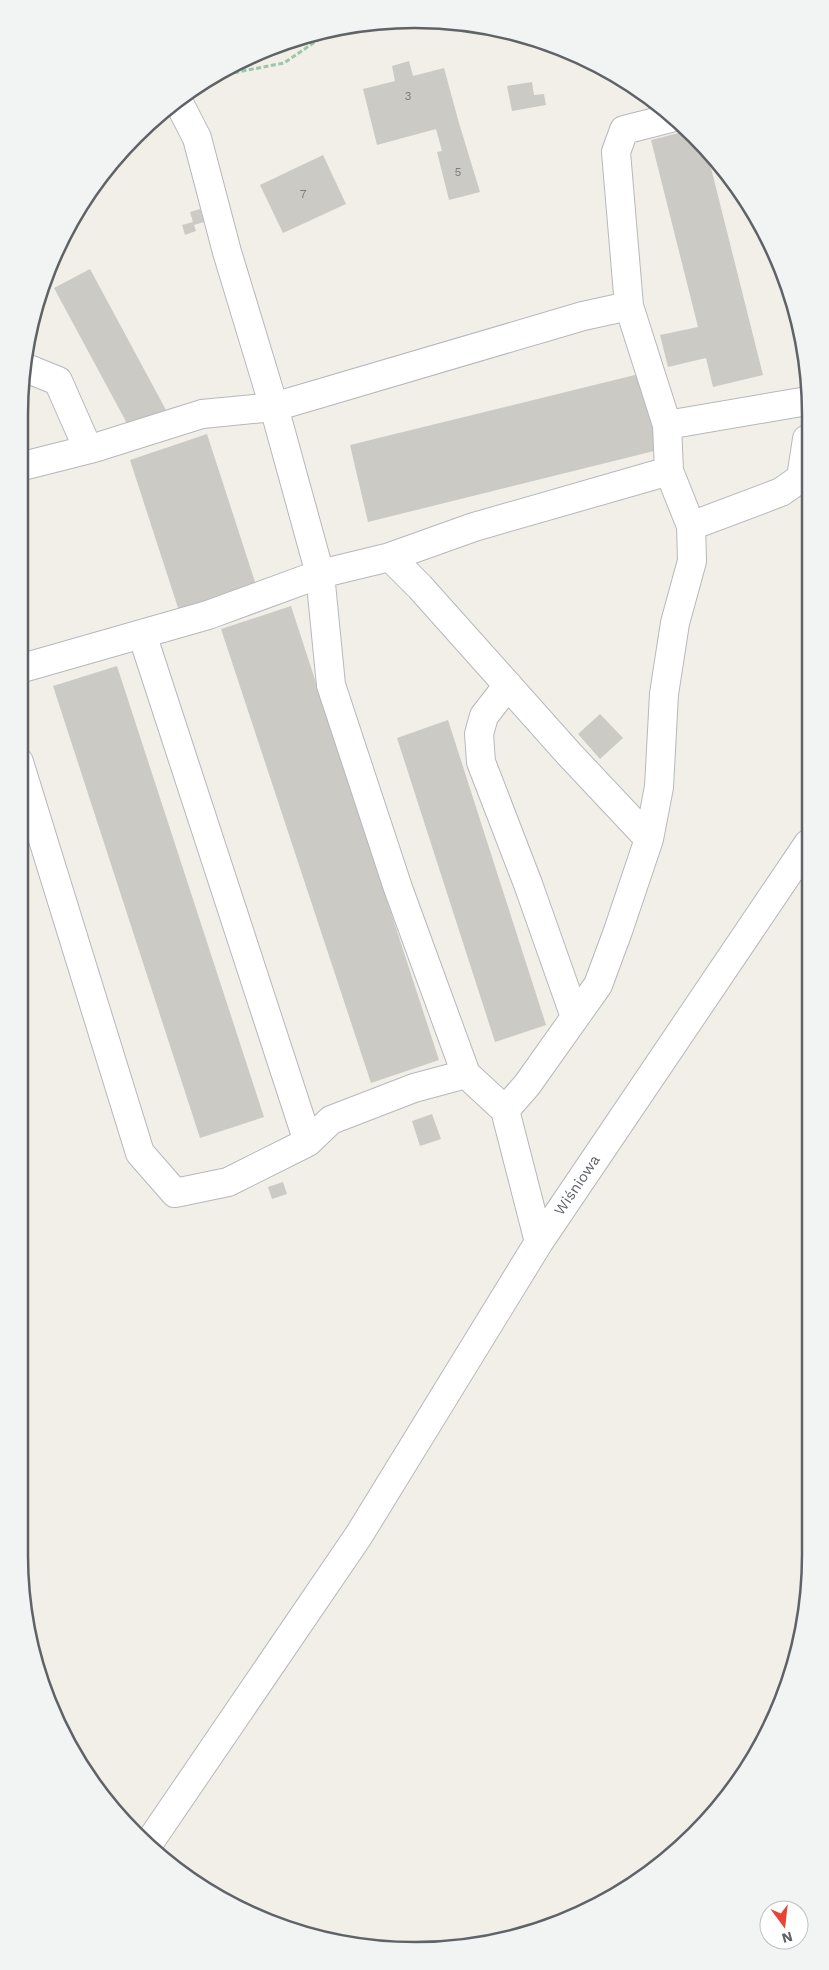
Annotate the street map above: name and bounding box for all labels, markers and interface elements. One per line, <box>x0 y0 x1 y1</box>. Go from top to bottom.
house number: 3 <box>405 89 412 103</box>
house number: 5 <box>455 165 462 179</box>
house number: 7 <box>300 187 307 201</box>
street label: Wiśniowa <box>550 1151 604 1219</box>
north arrow <box>759 1900 809 1950</box>
text: N <box>780 1928 794 1947</box>

